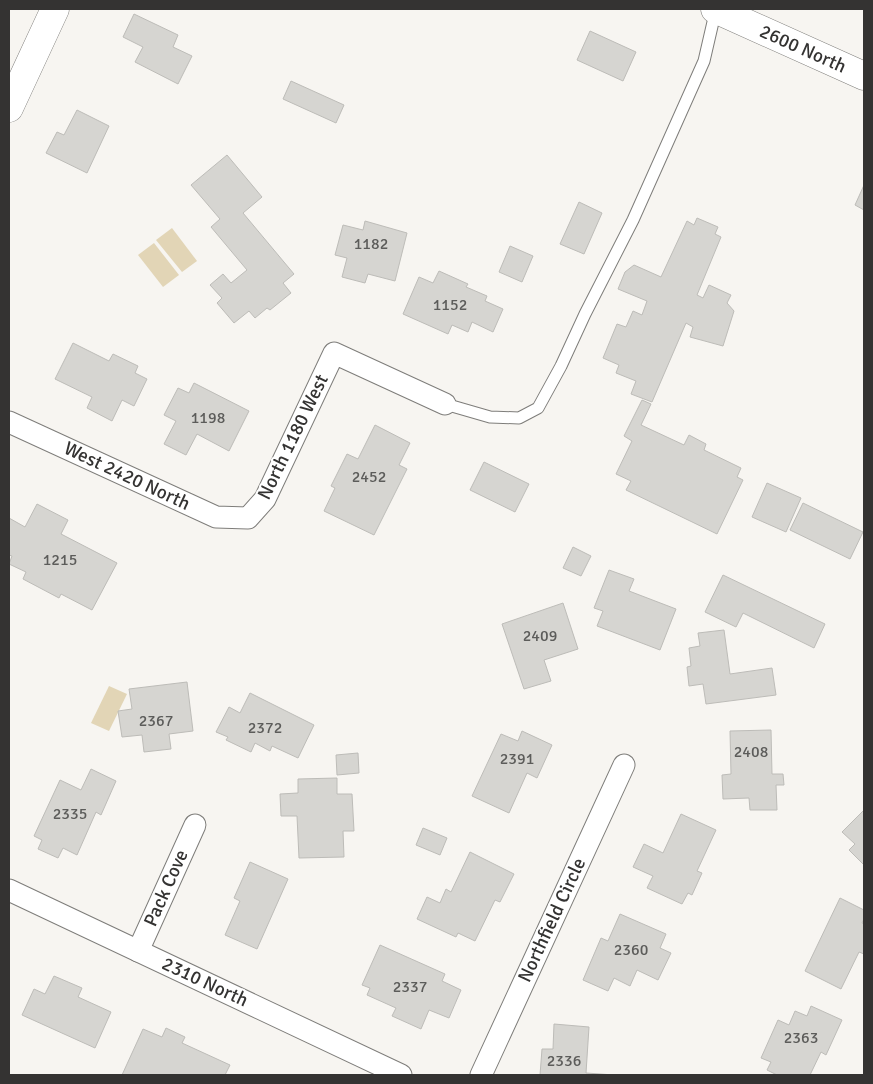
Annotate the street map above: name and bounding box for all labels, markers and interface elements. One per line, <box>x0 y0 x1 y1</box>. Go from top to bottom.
street label: 2600 North <box>756 19 850 79</box>
house number: 1182 <box>354 234 388 254</box>
house number: 1152 <box>433 295 467 315</box>
street label: North 1180 West <box>252 370 334 504</box>
house number: 1198 <box>191 408 225 428</box>
street label: West 2420 North <box>60 436 194 516</box>
house number: 2452 <box>352 467 386 487</box>
house number: 1215 <box>43 550 77 570</box>
house number: 2409 <box>523 626 557 646</box>
house number: 2367 <box>139 711 173 731</box>
house number: 2372 <box>248 718 282 738</box>
house number: 2408 <box>734 742 768 762</box>
house number: 2391 <box>500 749 534 769</box>
house number: 2335 <box>53 804 87 824</box>
street label: Pack Cove <box>138 846 194 930</box>
street label: Northfield Circle <box>513 854 591 986</box>
house number: 2360 <box>614 940 648 960</box>
street label: 2310 North <box>158 952 252 1012</box>
house number: 2337 <box>393 977 427 997</box>
house number: 2363 <box>784 1028 818 1048</box>
house number: 2336 <box>547 1051 581 1071</box>

